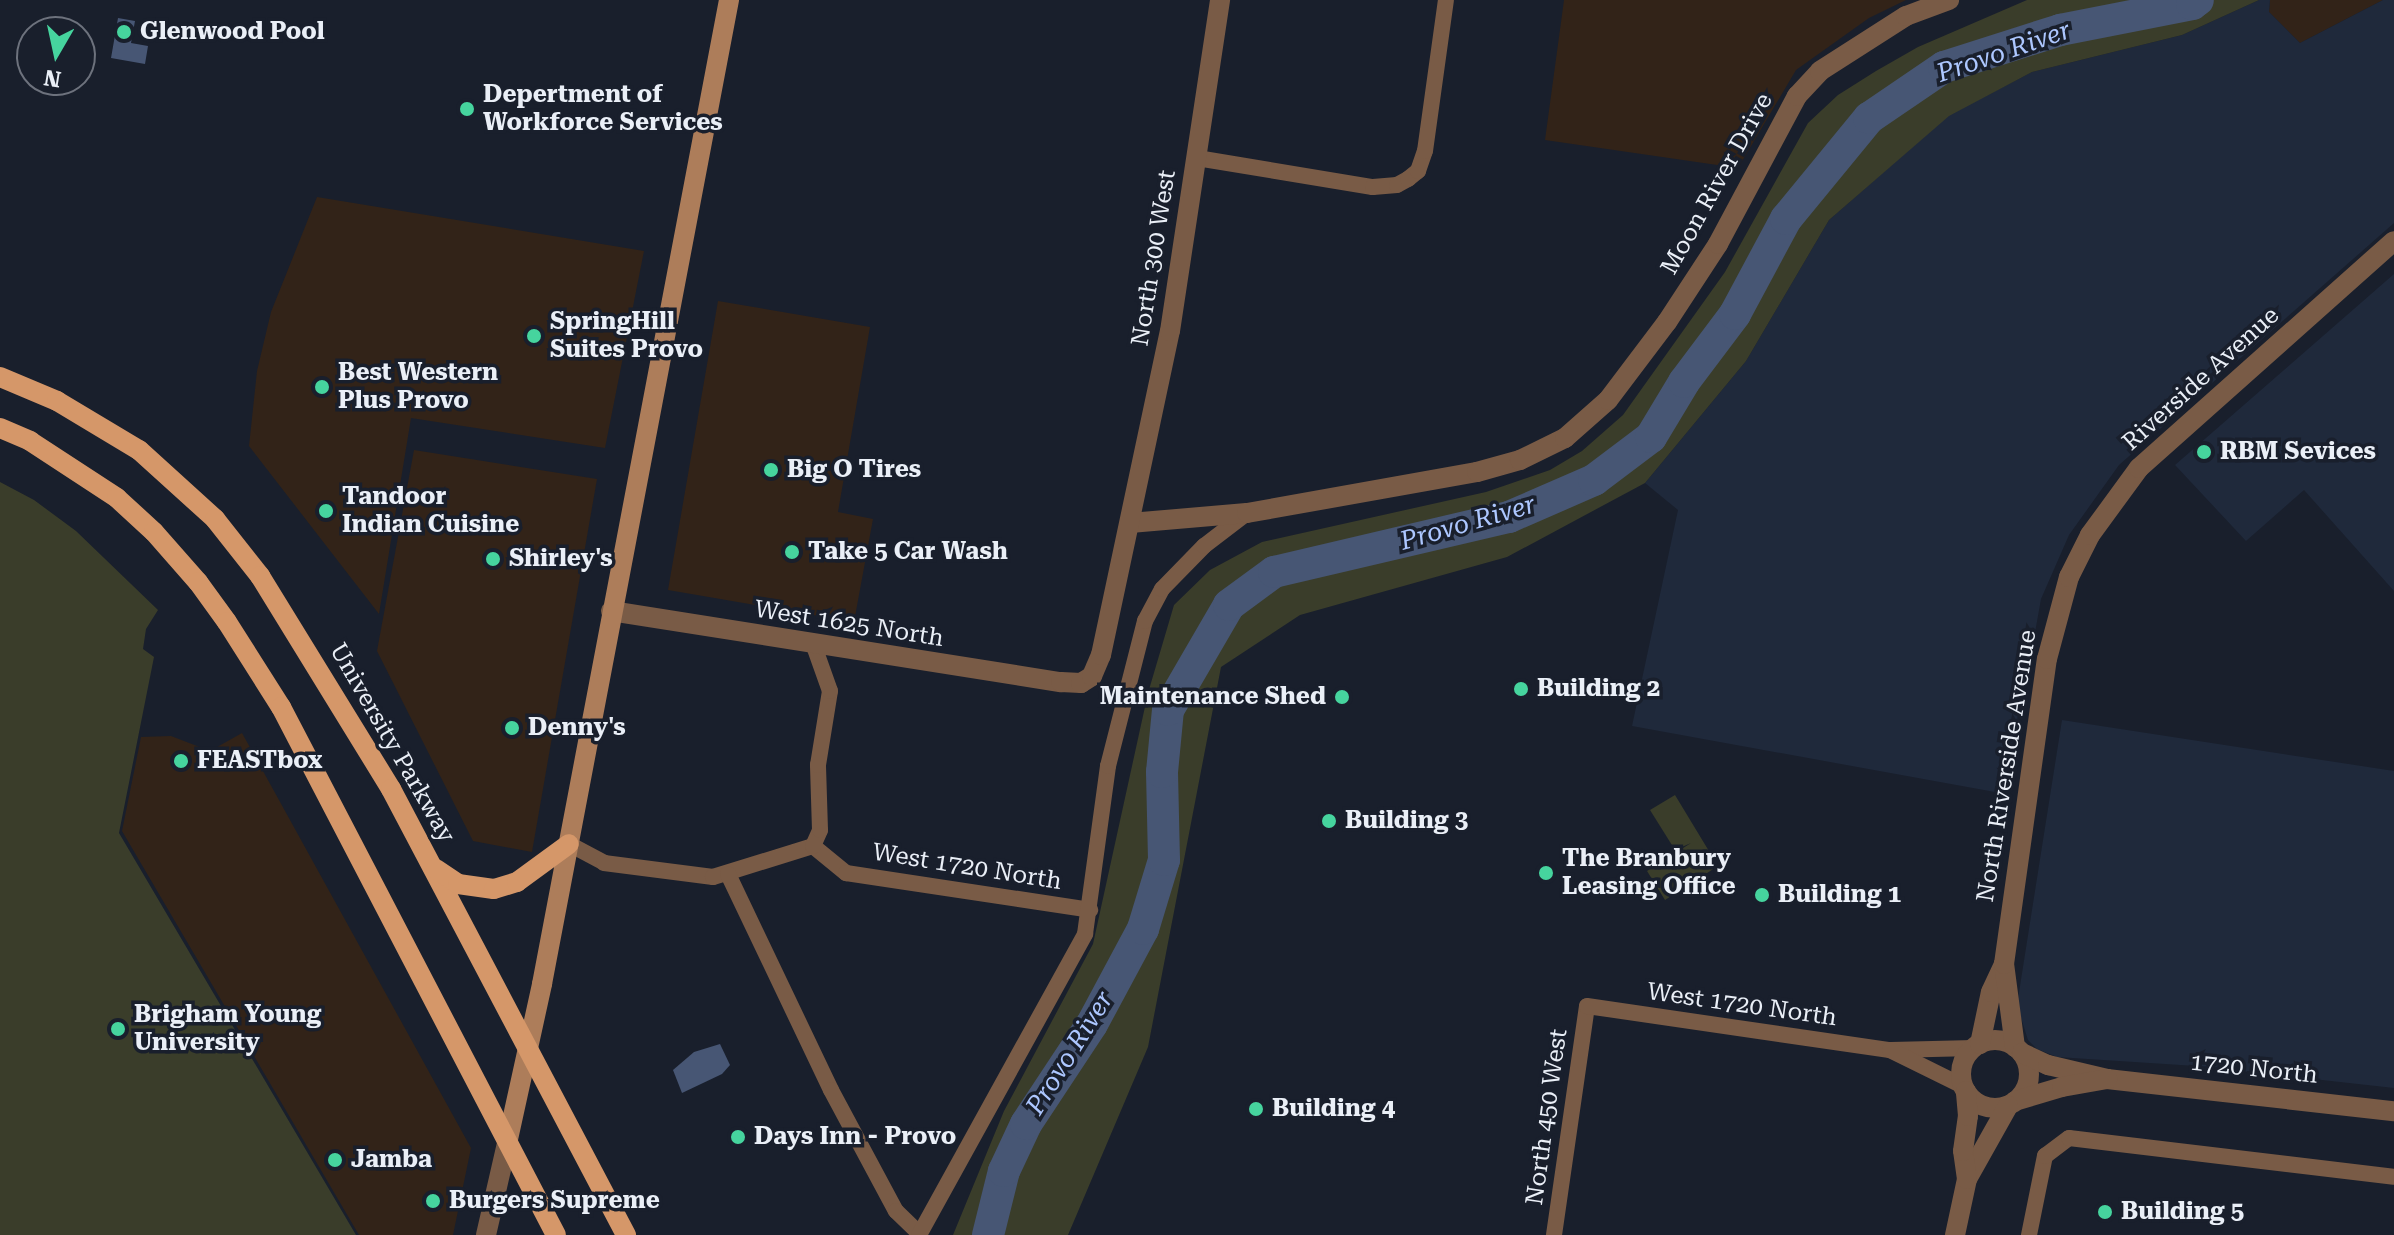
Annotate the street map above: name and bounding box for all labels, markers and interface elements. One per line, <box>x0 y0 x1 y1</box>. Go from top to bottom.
water label: Provo River <box>1933 15 2075 89</box>
north arrow <box>16 16 96 96</box>
place label: Glenwood Pool <box>140 18 325 46</box>
marker: Glenwood Pool <box>115 23 133 41</box>
text: N <box>42 65 63 92</box>
place label: Depertment of Workforce Services <box>483 81 723 137</box>
street label: Moon River Drive <box>1655 88 1779 280</box>
marker: Depertment of Workforce Services <box>458 100 476 118</box>
street label: North 300 West <box>1126 168 1182 348</box>
street label: Riverside Avenue <box>2117 301 2285 457</box>
place label: SpringHill Suites Provo <box>550 308 703 364</box>
marker: SpringHill Suites Provo <box>525 327 543 345</box>
place label: Best Western Plus Provo <box>338 359 498 415</box>
marker: Best Western Plus Provo <box>313 378 331 396</box>
place label: RBM Sevices <box>2220 438 2376 466</box>
marker: RBM Sevices <box>2195 443 2213 461</box>
place label: Big O Tires <box>787 456 921 484</box>
marker: Big O Tires <box>762 461 780 479</box>
place label: Tandoor Indian Cuisine <box>342 483 519 539</box>
water label: Provo River <box>1397 489 1539 557</box>
marker: Tandoor Indian Cuisine <box>317 502 335 520</box>
place label: Take 5 Car Wash <box>808 538 1008 566</box>
marker: Take 5 Car Wash <box>783 543 801 561</box>
place label: Shirley's <box>509 545 613 573</box>
marker: Shirley's <box>484 550 502 568</box>
street label: West 1625 North <box>752 595 946 653</box>
street label: North Riverside Avenue <box>1971 628 2043 904</box>
street label: University Parkway <box>323 638 461 848</box>
place label: Building 2 <box>1537 675 1660 703</box>
marker: Building 2 <box>1512 680 1530 698</box>
place label: Maintenance Shed <box>1100 683 1326 711</box>
marker: Maintenance Shed <box>1333 688 1351 706</box>
place label: Denny's <box>528 714 626 742</box>
marker: Denny's <box>503 719 521 737</box>
place label: FEASTbox <box>197 747 322 775</box>
marker: FEASTbox <box>172 752 190 770</box>
place label: Building 3 <box>1345 807 1468 835</box>
marker: Building 3 <box>1320 812 1338 830</box>
street label: West 1720 North <box>870 838 1064 896</box>
place label: The Branbury Leasing Office <box>1562 845 1735 901</box>
marker: The Branbury Leasing Office <box>1537 864 1555 882</box>
place label: Building 1 <box>1778 881 1901 909</box>
marker: Building 1 <box>1753 886 1771 904</box>
street label: West 1720 North <box>1645 977 1839 1033</box>
water label: Provo River <box>1020 986 1120 1120</box>
place label: Brigham Young University <box>134 1001 321 1057</box>
marker: Brigham Young University <box>109 1020 127 1038</box>
street label: North 450 West <box>1520 1027 1574 1207</box>
street label: 1720 North <box>2189 1048 2319 1090</box>
place label: Building 4 <box>1272 1095 1395 1123</box>
marker: Building 4 <box>1247 1100 1265 1118</box>
place label: Days Inn - Provo <box>754 1123 956 1151</box>
marker: Days Inn - Provo <box>729 1128 747 1146</box>
place label: Jamba <box>351 1146 432 1174</box>
marker: Jamba <box>326 1151 344 1169</box>
place label: Burgers Supreme <box>449 1187 660 1215</box>
marker: Burgers Supreme <box>424 1192 442 1210</box>
place label: Building 5 <box>2121 1198 2244 1226</box>
marker: Building 5 <box>2096 1203 2114 1221</box>

